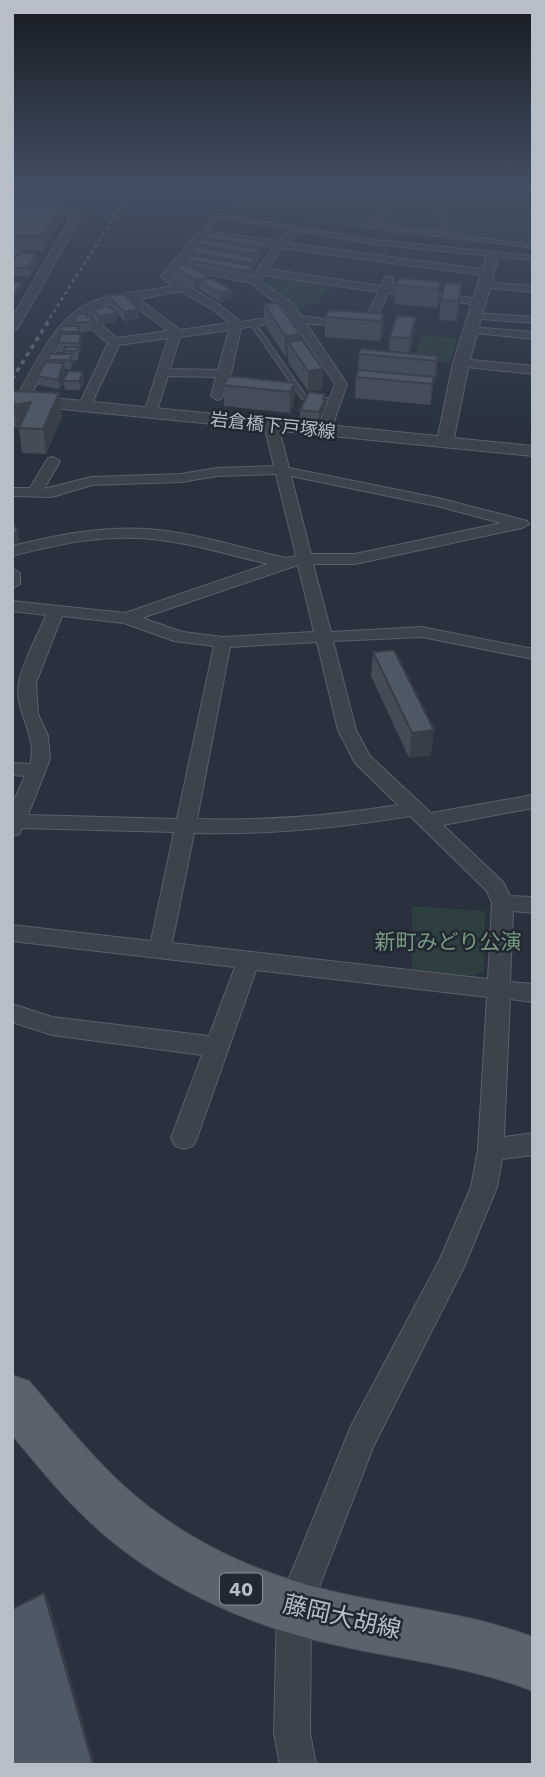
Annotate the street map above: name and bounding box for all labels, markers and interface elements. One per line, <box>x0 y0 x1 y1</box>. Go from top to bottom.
street label: 岩倉橋下戸塚線 <box>209 408 337 442</box>
park label: 新町みどり公演 <box>375 929 522 954</box>
road number: 40 <box>220 1574 262 1604</box>
street label: 藤岡大胡線 <box>280 1590 404 1644</box>

